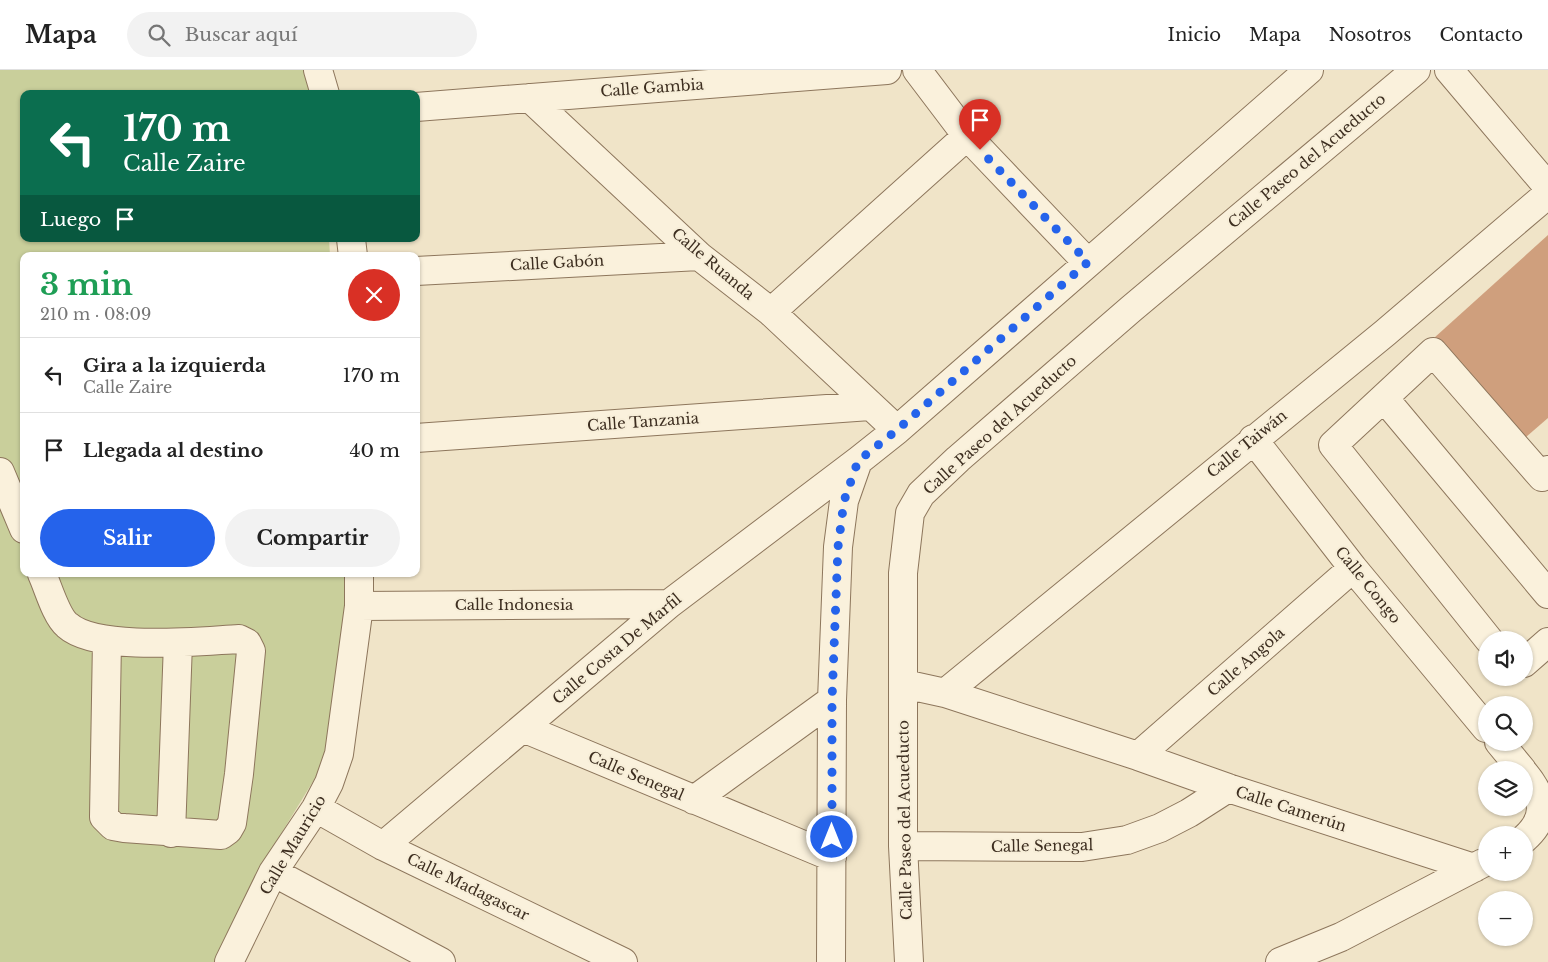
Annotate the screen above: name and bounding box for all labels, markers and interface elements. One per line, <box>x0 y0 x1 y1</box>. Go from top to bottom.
search box <box>127 12 477 57</box>
text: Mapa <box>25 20 97 49</box>
icon: search <box>145 21 173 49</box>
text: Buscar aquí <box>185 23 297 46</box>
text: Inicio <box>1167 24 1221 46</box>
text: Mapa <box>1249 24 1301 46</box>
text: Nosotros <box>1329 24 1411 46</box>
text: Contacto <box>1439 24 1523 46</box>
street label: Calle Gambia <box>600 74 705 101</box>
street label: Calle Paseo del Acueducto <box>1224 89 1390 232</box>
pin <box>959 99 1001 150</box>
icon: arrive <box>966 106 994 134</box>
text: 170 m <box>123 107 231 150</box>
icon: left <box>40 110 105 175</box>
text: Calle Zaire <box>123 150 246 177</box>
icon: arrive <box>111 205 139 233</box>
text: Luego <box>40 208 101 231</box>
street label: Calle Ruanda <box>668 224 759 304</box>
street label: Calle Gabón <box>509 251 605 274</box>
text: 3 min <box>40 266 133 303</box>
button: close <box>348 269 400 321</box>
text: 210 m · 08:09 <box>40 304 151 324</box>
street label: Calle Paseo del Acueducto <box>919 351 1080 499</box>
text: Gira a la izquierda <box>83 354 266 377</box>
icon: left <box>40 361 68 389</box>
text: 170 m <box>343 364 400 387</box>
text: Calle Zaire <box>83 377 172 397</box>
street label: Calle Taiwán <box>1203 406 1291 482</box>
street label: Calle Tanzania <box>586 408 700 435</box>
icon: arrive <box>40 436 68 464</box>
text: Llegada al destino <box>83 439 263 462</box>
text: 40 m <box>349 439 400 462</box>
button: Salir <box>40 509 215 567</box>
button: Compartir <box>225 509 400 567</box>
street label: Calle Congo <box>1331 542 1405 627</box>
street label: Calle Costa De Marfil <box>548 589 685 708</box>
street label: Calle Indonesia <box>455 595 574 614</box>
street label: Calle Angola <box>1203 622 1289 700</box>
map controls <box>1478 631 1533 946</box>
button: sound <box>1478 631 1533 686</box>
button: search <box>1478 696 1533 751</box>
street label: Calle Paseo del Acueducto <box>893 720 916 920</box>
street label: Calle Senegal <box>585 747 687 804</box>
button: layers <box>1478 761 1533 816</box>
street label: Calle Camerún <box>1233 782 1349 835</box>
street label: Calle Mauricio <box>255 791 330 898</box>
position arrow <box>805 810 857 862</box>
button: + <box>1478 826 1533 881</box>
street label: Calle Senegal <box>991 835 1093 856</box>
street label: Calle Madagascar <box>404 849 533 925</box>
button: − <box>1478 891 1533 946</box>

